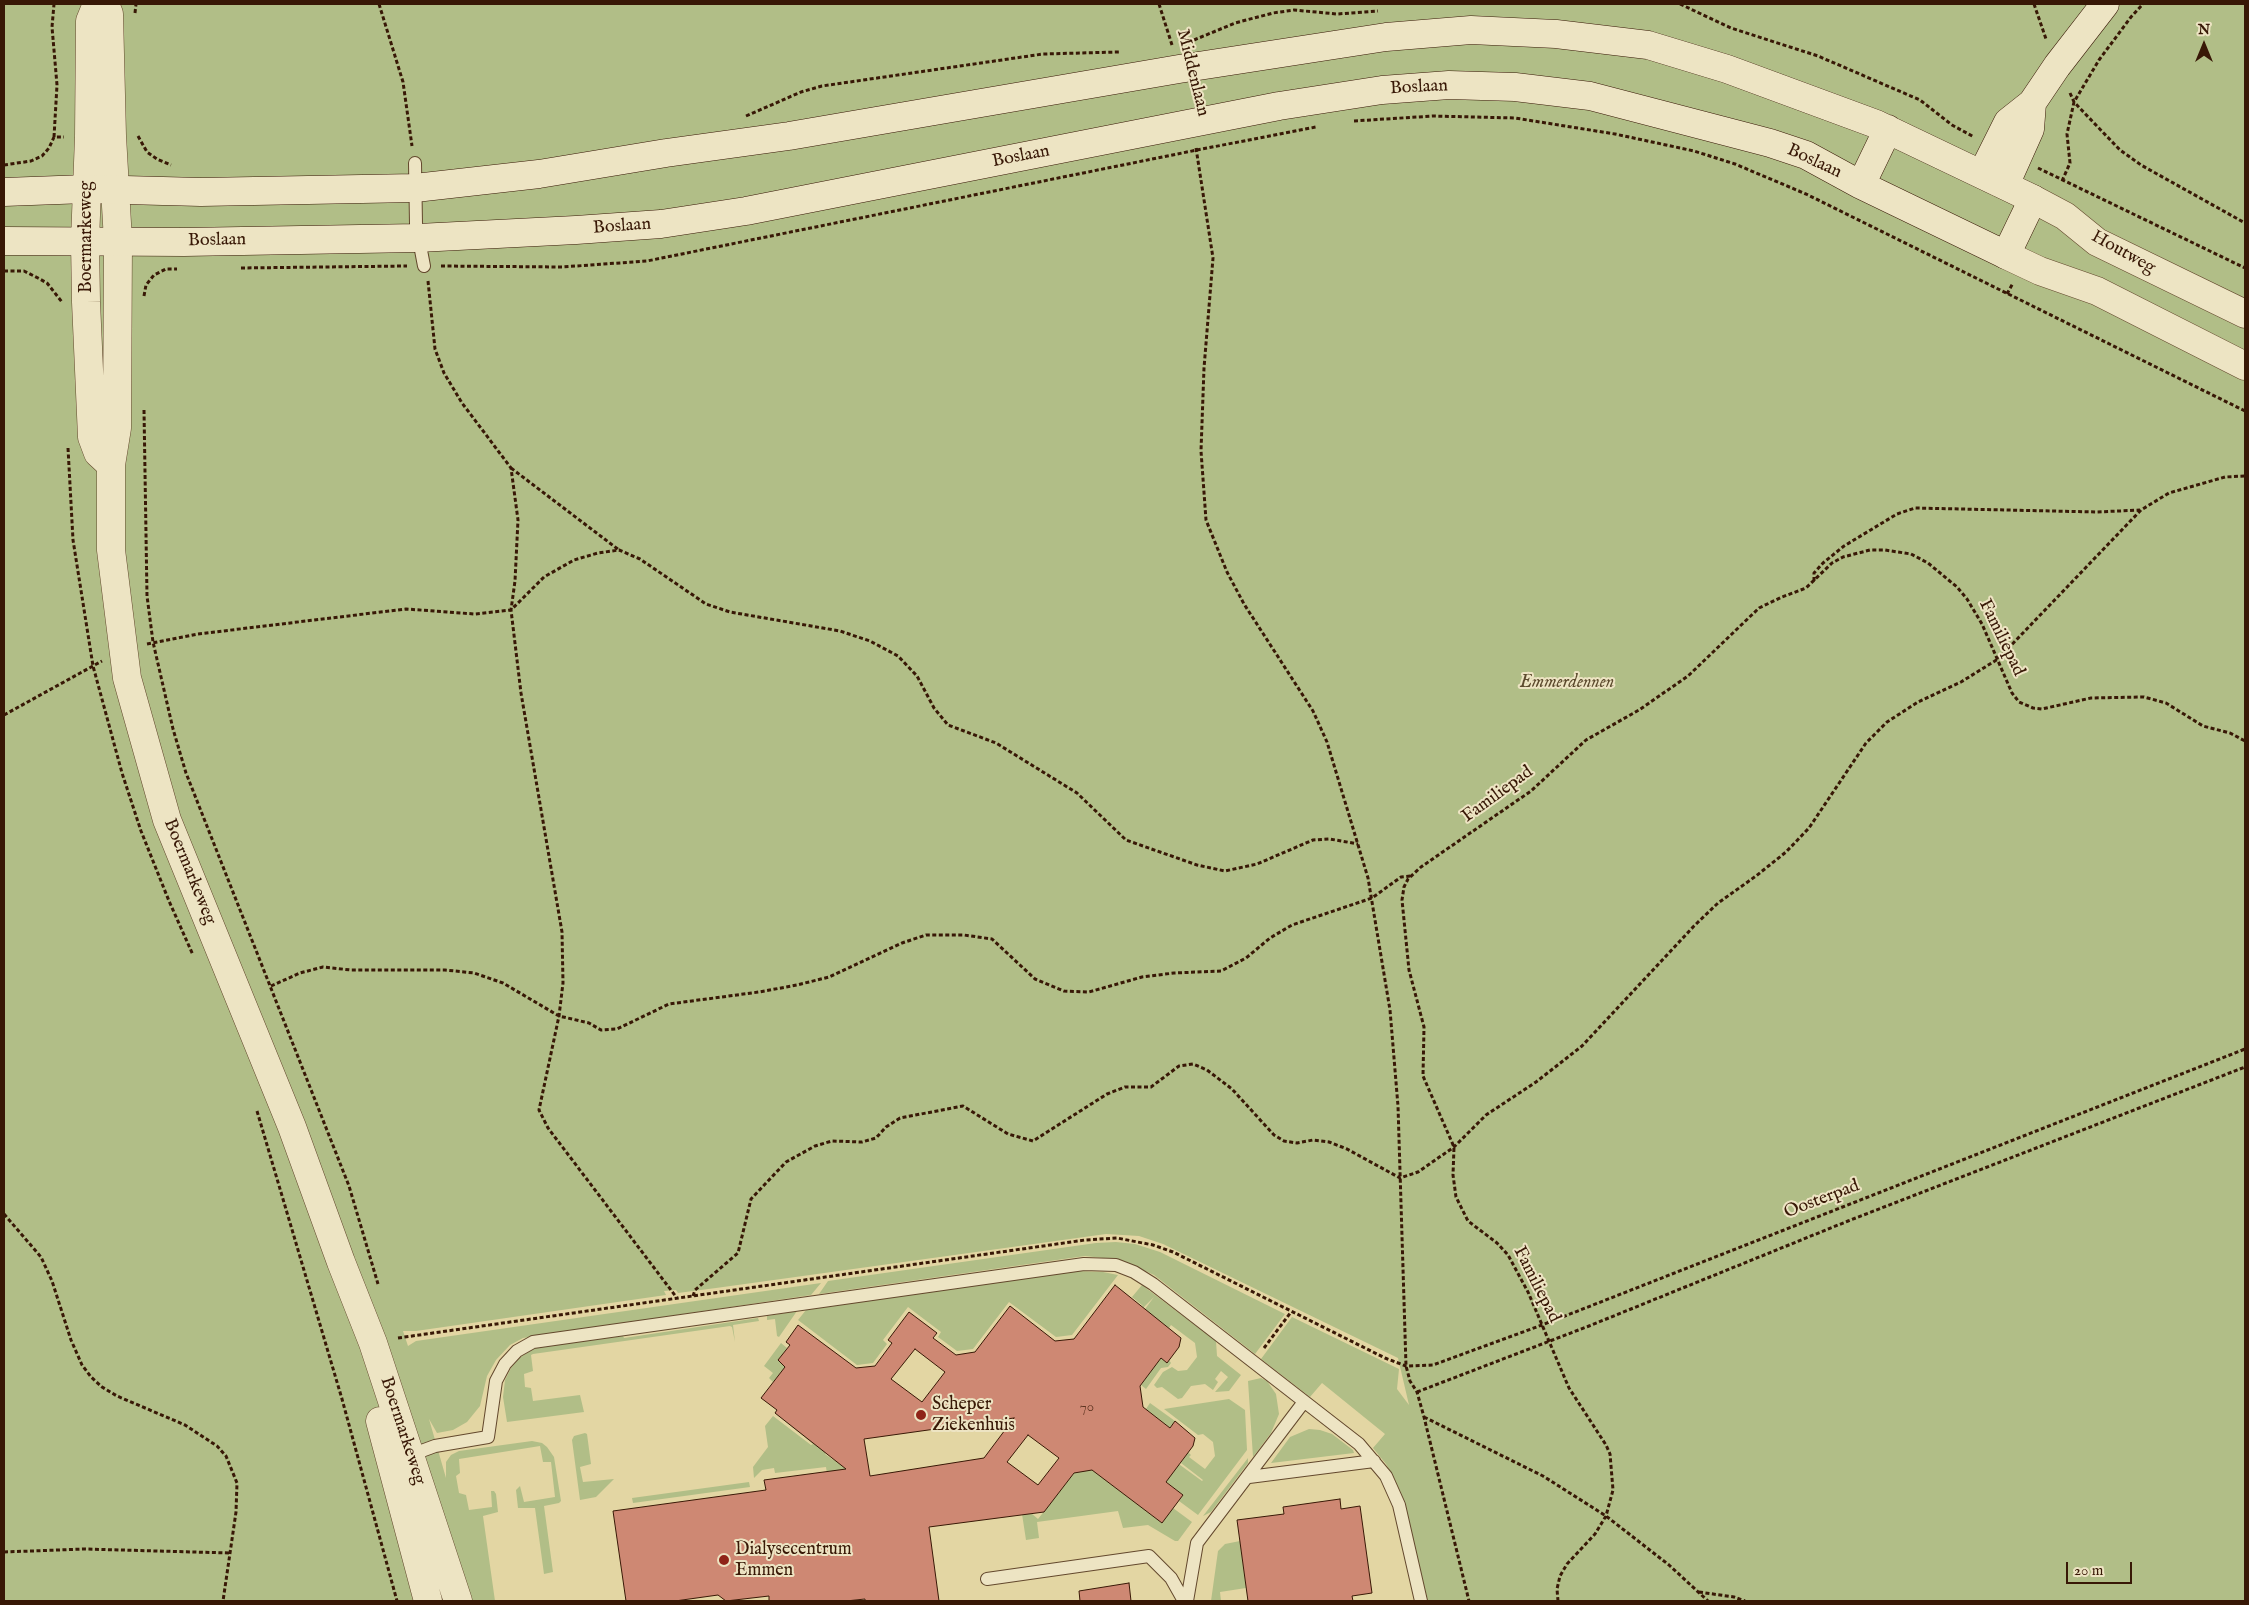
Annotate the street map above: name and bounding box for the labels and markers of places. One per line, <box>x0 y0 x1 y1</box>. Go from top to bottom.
place label: Scheper Ziekenhuis <box>932 1394 1015 1436</box>
marker: Scheper Ziekenhuis <box>914 1408 928 1422</box>
place label: Dialysecentrum Emmen <box>735 1539 852 1582</box>
marker: Dialysecentrum Emmen <box>717 1553 731 1567</box>

